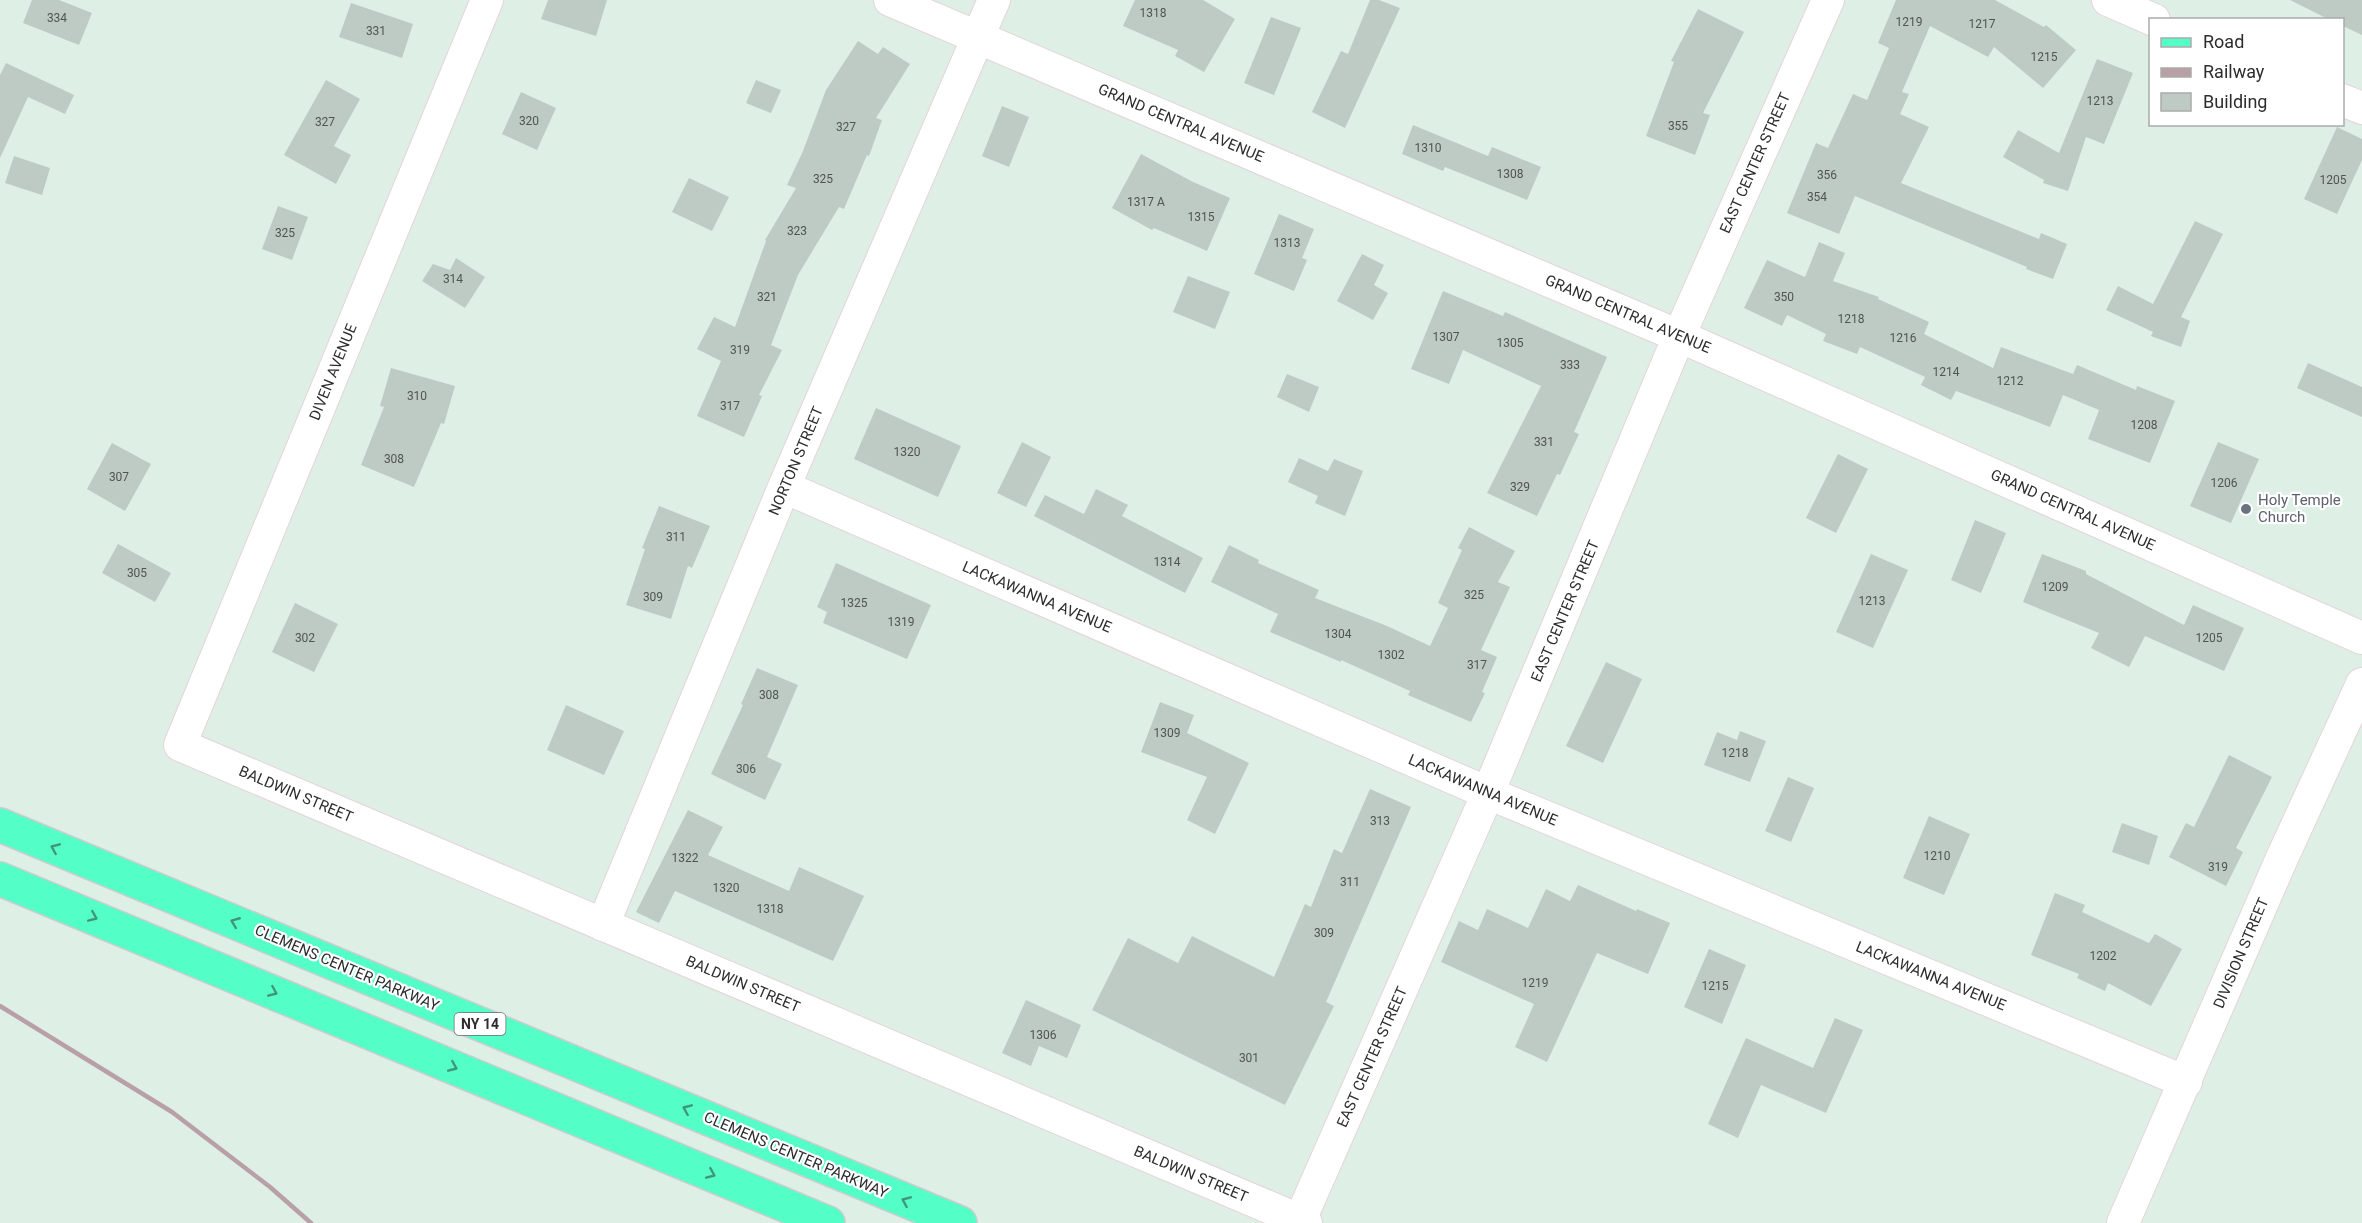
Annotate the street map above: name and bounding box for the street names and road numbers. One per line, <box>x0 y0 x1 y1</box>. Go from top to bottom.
street label: GRAND CENTRAL AVENUE <box>1095 80 1267 166</box>
street label: EAST CENTER STREET <box>1716 90 1794 236</box>
street label: GRAND CENTRAL AVENUE <box>1542 271 1714 357</box>
street label: DIVEN AVENUE <box>305 321 361 423</box>
street label: NORTON STREET <box>765 404 827 518</box>
street label: GRAND CENTRAL AVENUE <box>1988 466 2159 555</box>
street label: EAST CENTER STREET <box>1527 537 1603 685</box>
street label: LACKAWANNA AVENUE <box>960 557 1115 637</box>
street label: LACKAWANNA AVENUE <box>1406 750 1561 830</box>
street label: BALDWIN STREET <box>236 762 356 826</box>
street label: DIVISION STREET <box>2210 895 2272 1011</box>
street label: CLEMENS CENTER PARKWAY <box>252 921 442 1015</box>
street label: LACKAWANNA AVENUE <box>1853 938 2009 1015</box>
street label: BALDWIN STREET <box>683 952 803 1016</box>
street label: EAST CENTER STREET <box>1333 984 1411 1130</box>
road number: NY 14 <box>454 1013 506 1035</box>
street label: CLEMENS CENTER PARKWAY <box>701 1108 891 1202</box>
street label: BALDWIN STREET <box>1131 1142 1251 1206</box>

